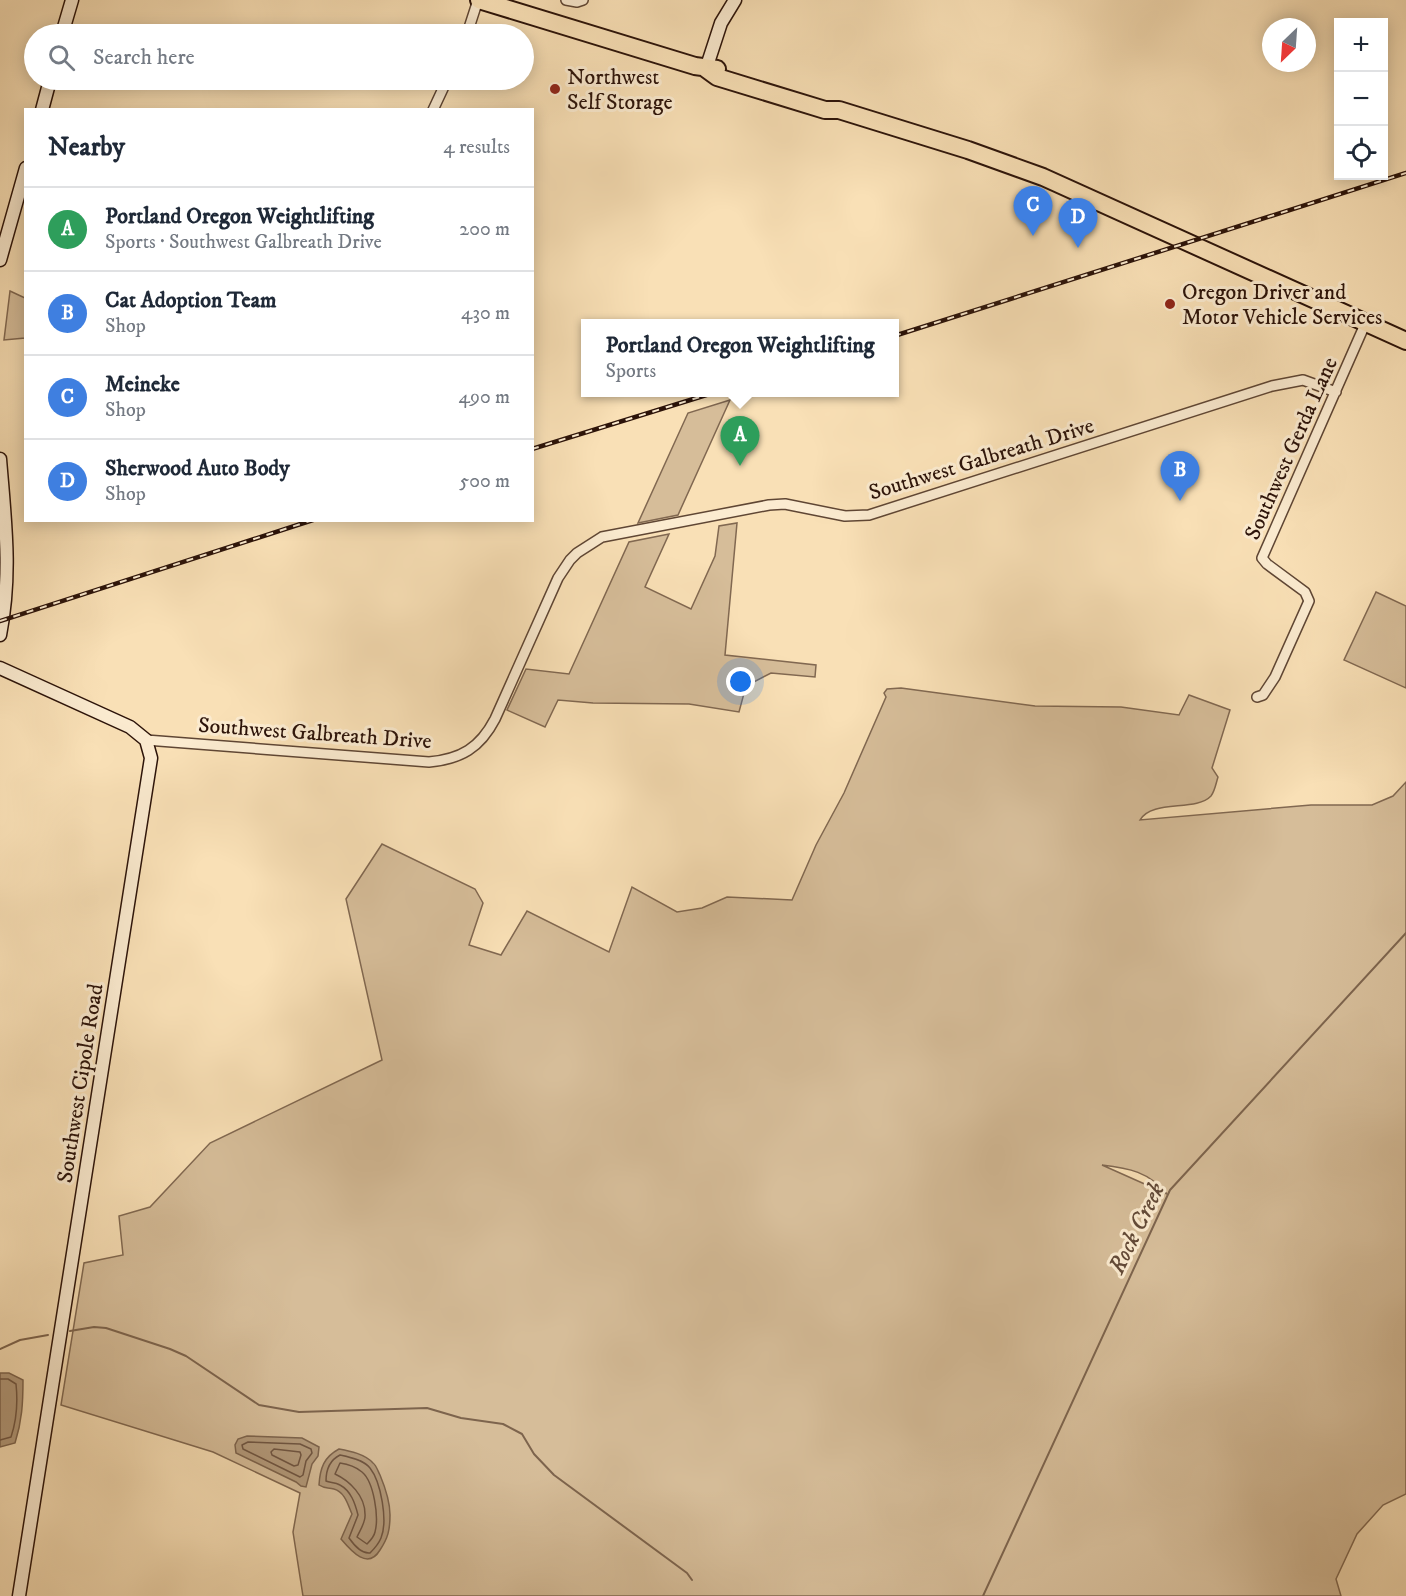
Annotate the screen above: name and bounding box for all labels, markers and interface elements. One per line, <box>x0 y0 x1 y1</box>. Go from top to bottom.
north arrow <box>1262 18 1316 72</box>
map controls <box>1334 18 1388 180</box>
button: + <box>1334 18 1388 72</box>
search box <box>24 24 534 90</box>
icon: search <box>45 41 78 74</box>
text: Search here <box>93 44 195 71</box>
place label: Northwest Self Storage <box>567 64 673 116</box>
button: − <box>1334 72 1388 126</box>
marker: Northwest Self Storage <box>548 82 562 96</box>
button: locate <box>1334 126 1388 180</box>
text: Nearby <box>48 131 125 164</box>
text: 4 results <box>443 135 510 160</box>
pin: C <box>1014 186 1052 236</box>
pin: D <box>1058 198 1098 248</box>
text: Portland Oregon Weightlifting <box>105 203 374 230</box>
text: A <box>61 217 74 242</box>
text: 200 m <box>459 217 510 242</box>
text: Sports · Southwest Galbreath Drive <box>105 230 382 255</box>
place label: Oregon Driver and Motor Vehicle Services <box>1182 279 1382 331</box>
text: Cat Adoption Team <box>105 287 277 314</box>
marker: Oregon Driver and Motor Vehicle Services <box>1163 297 1177 311</box>
text: B <box>61 301 74 326</box>
text: 430 m <box>461 301 510 326</box>
text: Shop <box>105 314 146 339</box>
popup <box>581 319 899 397</box>
text: Portland Oregon Weightlifting <box>605 332 875 359</box>
street label: Southwest Gerda Lane <box>1239 353 1344 544</box>
text: Sports <box>605 359 656 384</box>
text: Meineke <box>105 371 180 398</box>
text: C <box>61 385 74 410</box>
text: 490 m <box>458 385 510 410</box>
text: Shop <box>105 398 146 423</box>
street label: Southwest Galbreath Drive <box>866 412 1097 507</box>
pin: A <box>720 416 760 466</box>
pin: B <box>1160 452 1200 501</box>
text: Sherwood Auto Body <box>105 455 290 482</box>
text: D <box>60 469 75 494</box>
text: 500 m <box>459 469 510 494</box>
text: Shop <box>105 482 146 507</box>
your location <box>726 667 755 696</box>
street label: Southwest Galbreath Drive <box>197 712 433 755</box>
street label: Southwest Cipole Road <box>51 982 110 1185</box>
water label: Rock Creek <box>1101 1178 1172 1280</box>

